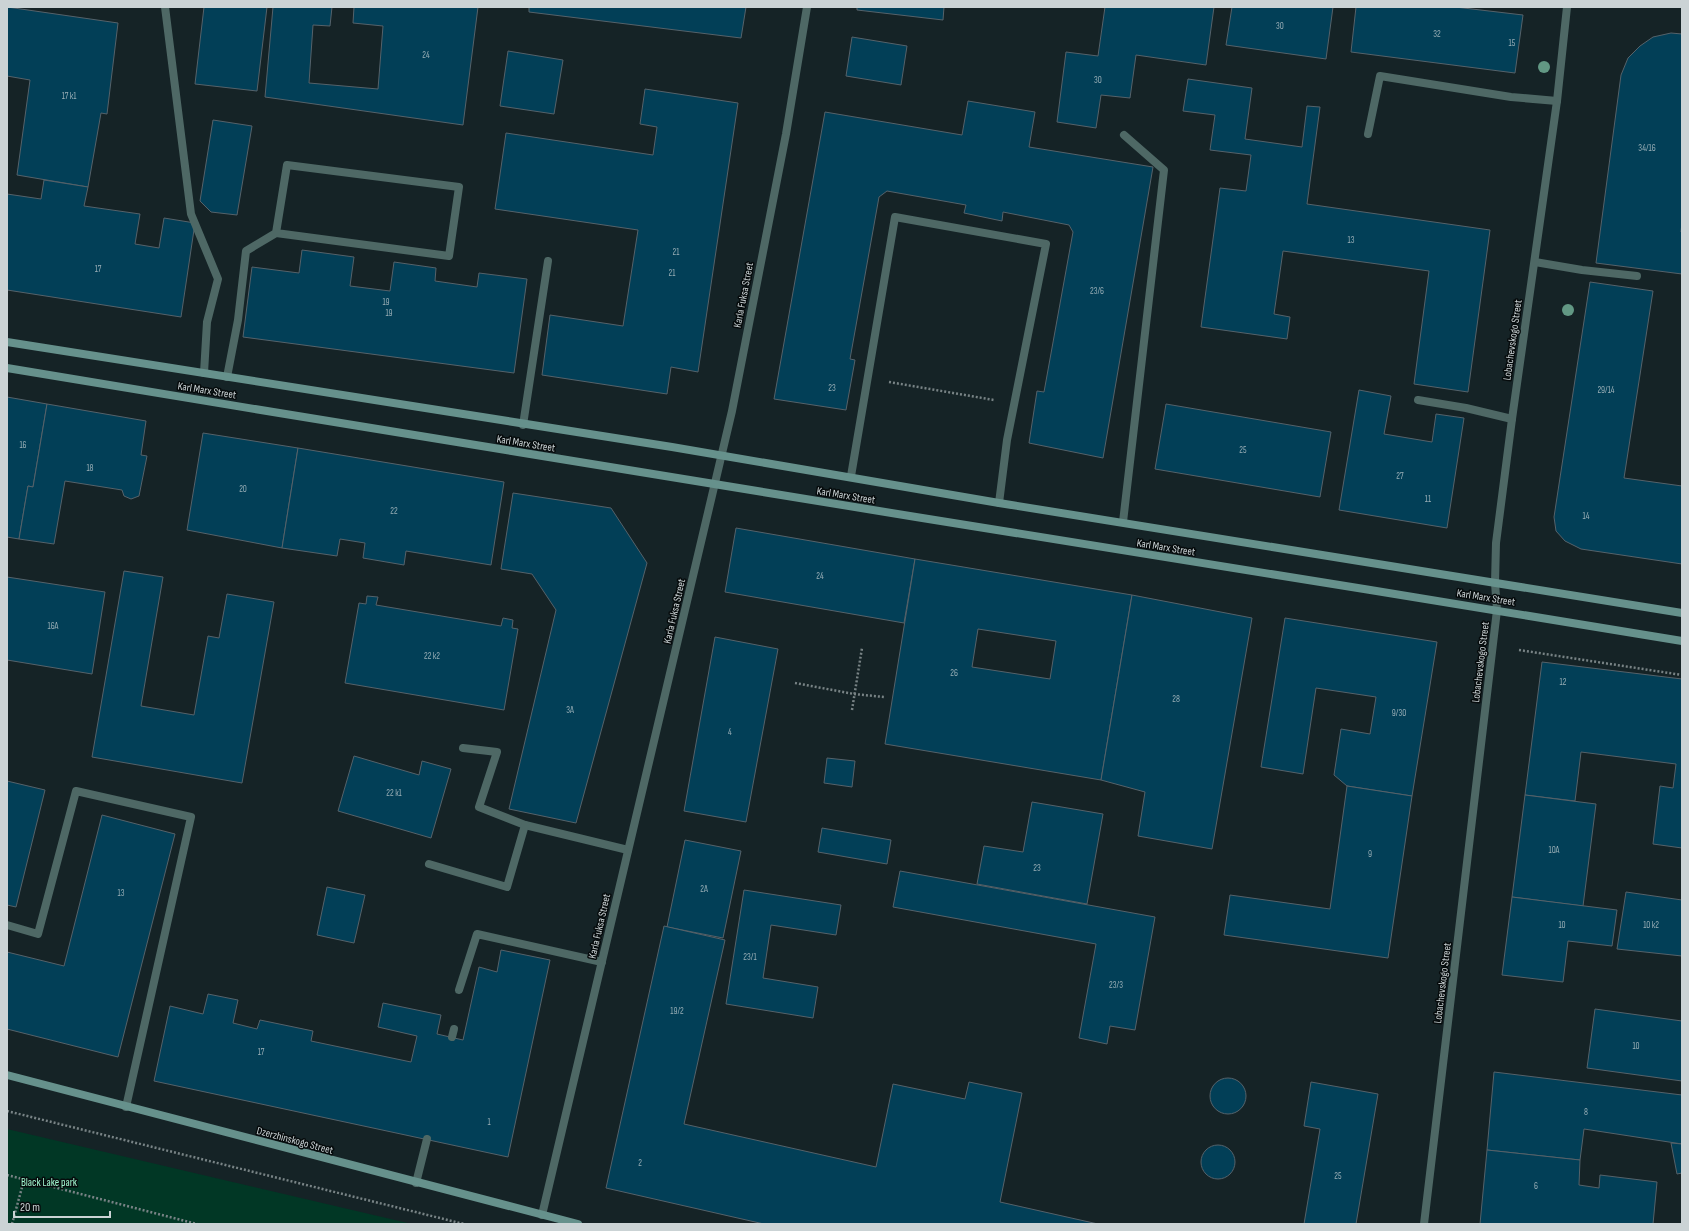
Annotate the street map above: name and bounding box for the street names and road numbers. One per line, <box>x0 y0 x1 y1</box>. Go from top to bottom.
street label: Karla Fuksa Street <box>731 261 756 329</box>
street label: Lobachevskogo Street <box>1500 298 1525 381</box>
street label: Karl Marx Street <box>177 379 238 402</box>
street label: Karl Marx Street <box>496 432 557 455</box>
street label: Karl Marx Street <box>816 484 877 507</box>
street label: Karl Marx Street <box>1136 536 1197 559</box>
street label: Karla Fuksa Street <box>661 577 688 645</box>
street label: Karl Marx Street <box>1456 586 1517 609</box>
street label: Lobachevskogo Street <box>1469 620 1492 703</box>
street label: Karla Fuksa Street <box>586 892 613 960</box>
street label: Lobachevskogo Street <box>1431 941 1454 1024</box>
street label: Dzerzhinskogo Street <box>255 1124 335 1157</box>

